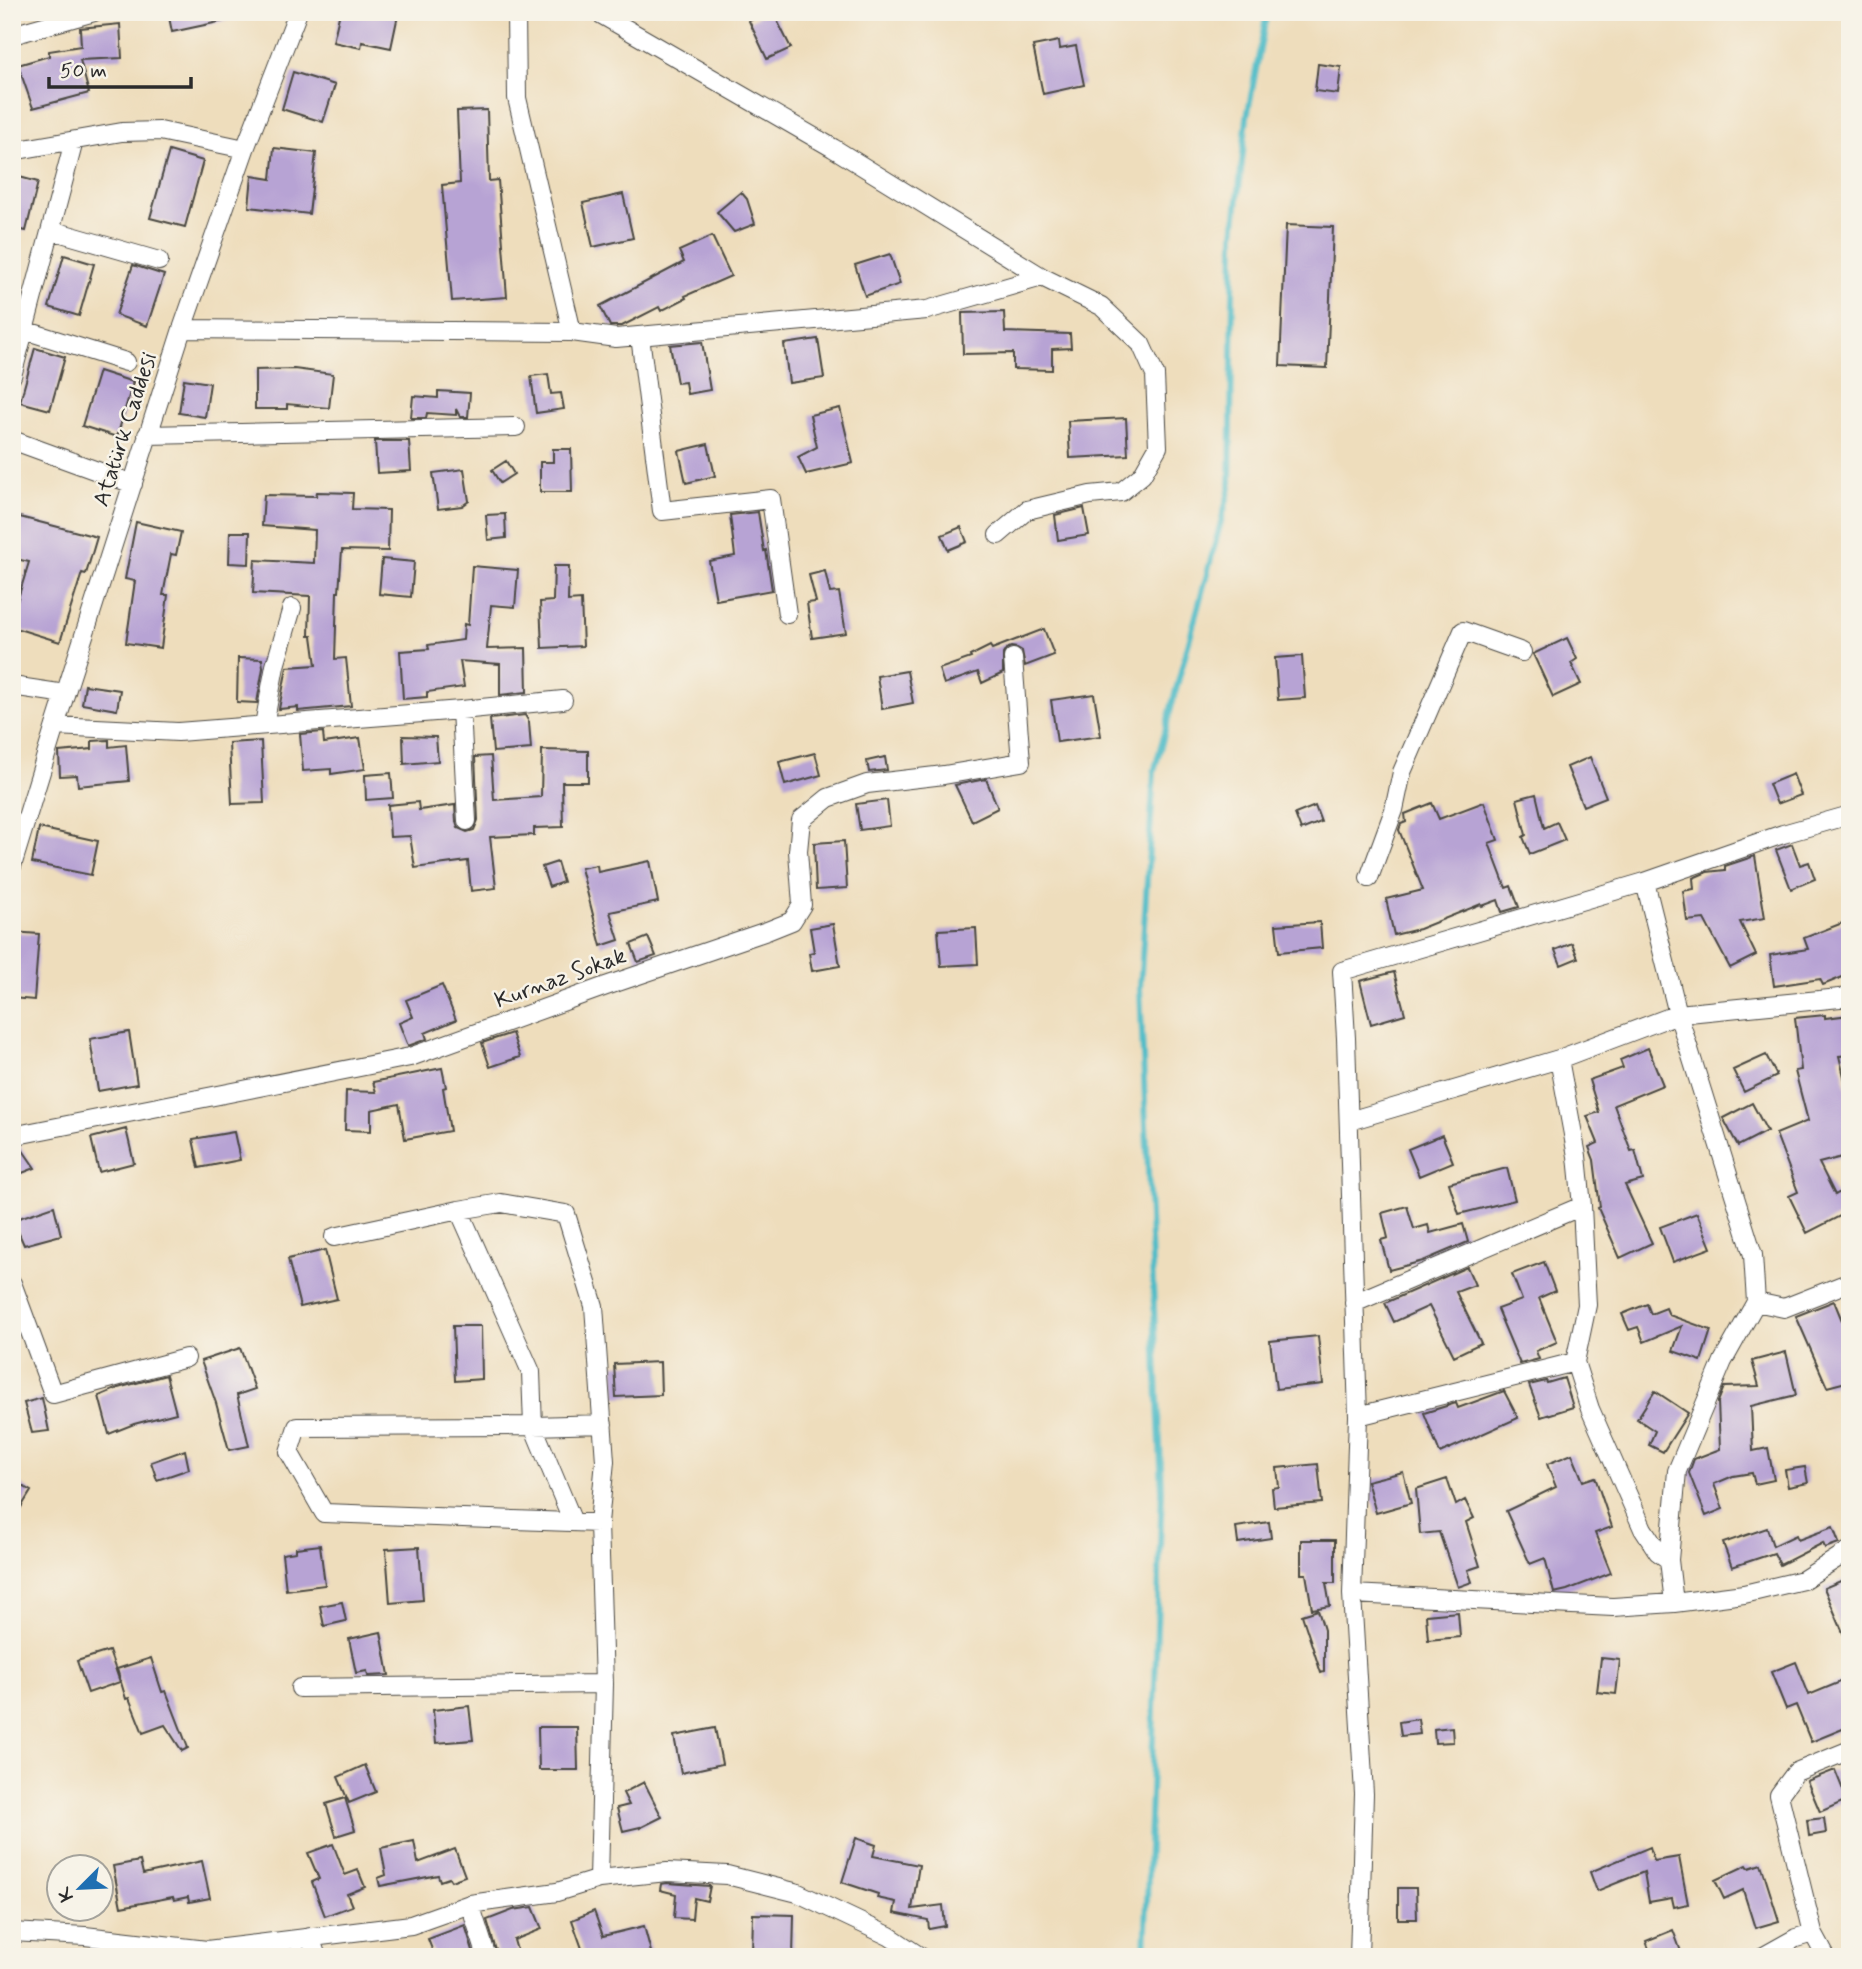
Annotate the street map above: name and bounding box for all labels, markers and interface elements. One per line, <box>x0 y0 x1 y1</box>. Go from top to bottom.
scale bar <box>49 46 191 90</box>
text: 50 m <box>60 57 107 85</box>
street label: Atatürk Caddesi <box>87 349 165 511</box>
street label: Kurnaz Sokak <box>491 941 631 1017</box>
north arrow <box>46 1854 116 1924</box>
text: K <box>51 1883 80 1906</box>

